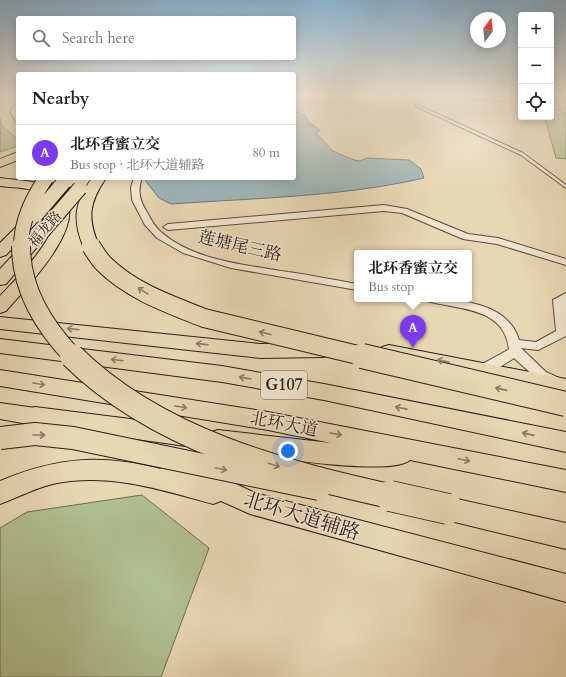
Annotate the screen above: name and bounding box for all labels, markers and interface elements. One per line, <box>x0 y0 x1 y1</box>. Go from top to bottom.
north arrow <box>470 12 506 48</box>
map controls <box>518 12 554 120</box>
button: + <box>518 12 554 48</box>
search box <box>16 16 296 60</box>
icon: search <box>30 27 52 49</box>
text: Search here <box>62 28 135 48</box>
button: − <box>518 48 554 84</box>
button: locate <box>518 84 554 120</box>
text: Nearby <box>32 87 89 110</box>
text: 北环香蜜立交 <box>70 134 160 154</box>
text: A <box>40 144 50 162</box>
text: 80 m <box>252 144 280 162</box>
text: Bus stop · 北环大道辅路 <box>70 156 205 174</box>
street label: 福龙路 <box>24 207 66 251</box>
street label: 莲塘尾三路 <box>196 225 284 267</box>
popup <box>354 250 472 302</box>
text: 北环香蜜立交 <box>368 258 458 278</box>
text: Bus stop <box>368 278 414 296</box>
one-way arrow <box>137 286 149 294</box>
pin: A <box>400 315 426 348</box>
one-way arrow <box>67 326 80 333</box>
one-way arrow <box>259 329 272 337</box>
one-way arrow <box>196 341 209 348</box>
one-way arrow <box>111 356 124 364</box>
one-way arrow <box>437 357 450 365</box>
road number: G107 <box>261 371 307 399</box>
one-way arrow <box>239 374 252 382</box>
one-way arrow <box>32 380 45 388</box>
one-way arrow <box>495 384 508 392</box>
one-way arrow <box>174 403 187 411</box>
one-way arrow <box>394 403 407 411</box>
street label: 北环大道 <box>248 406 320 442</box>
one-way arrow <box>522 429 535 437</box>
one-way arrow <box>32 431 45 439</box>
one-way arrow <box>329 431 342 439</box>
your location <box>278 441 298 461</box>
one-way arrow <box>457 456 470 464</box>
one-way arrow <box>267 462 280 469</box>
one-way arrow <box>214 466 227 474</box>
street label: 北环大道辅路 <box>241 486 363 546</box>

